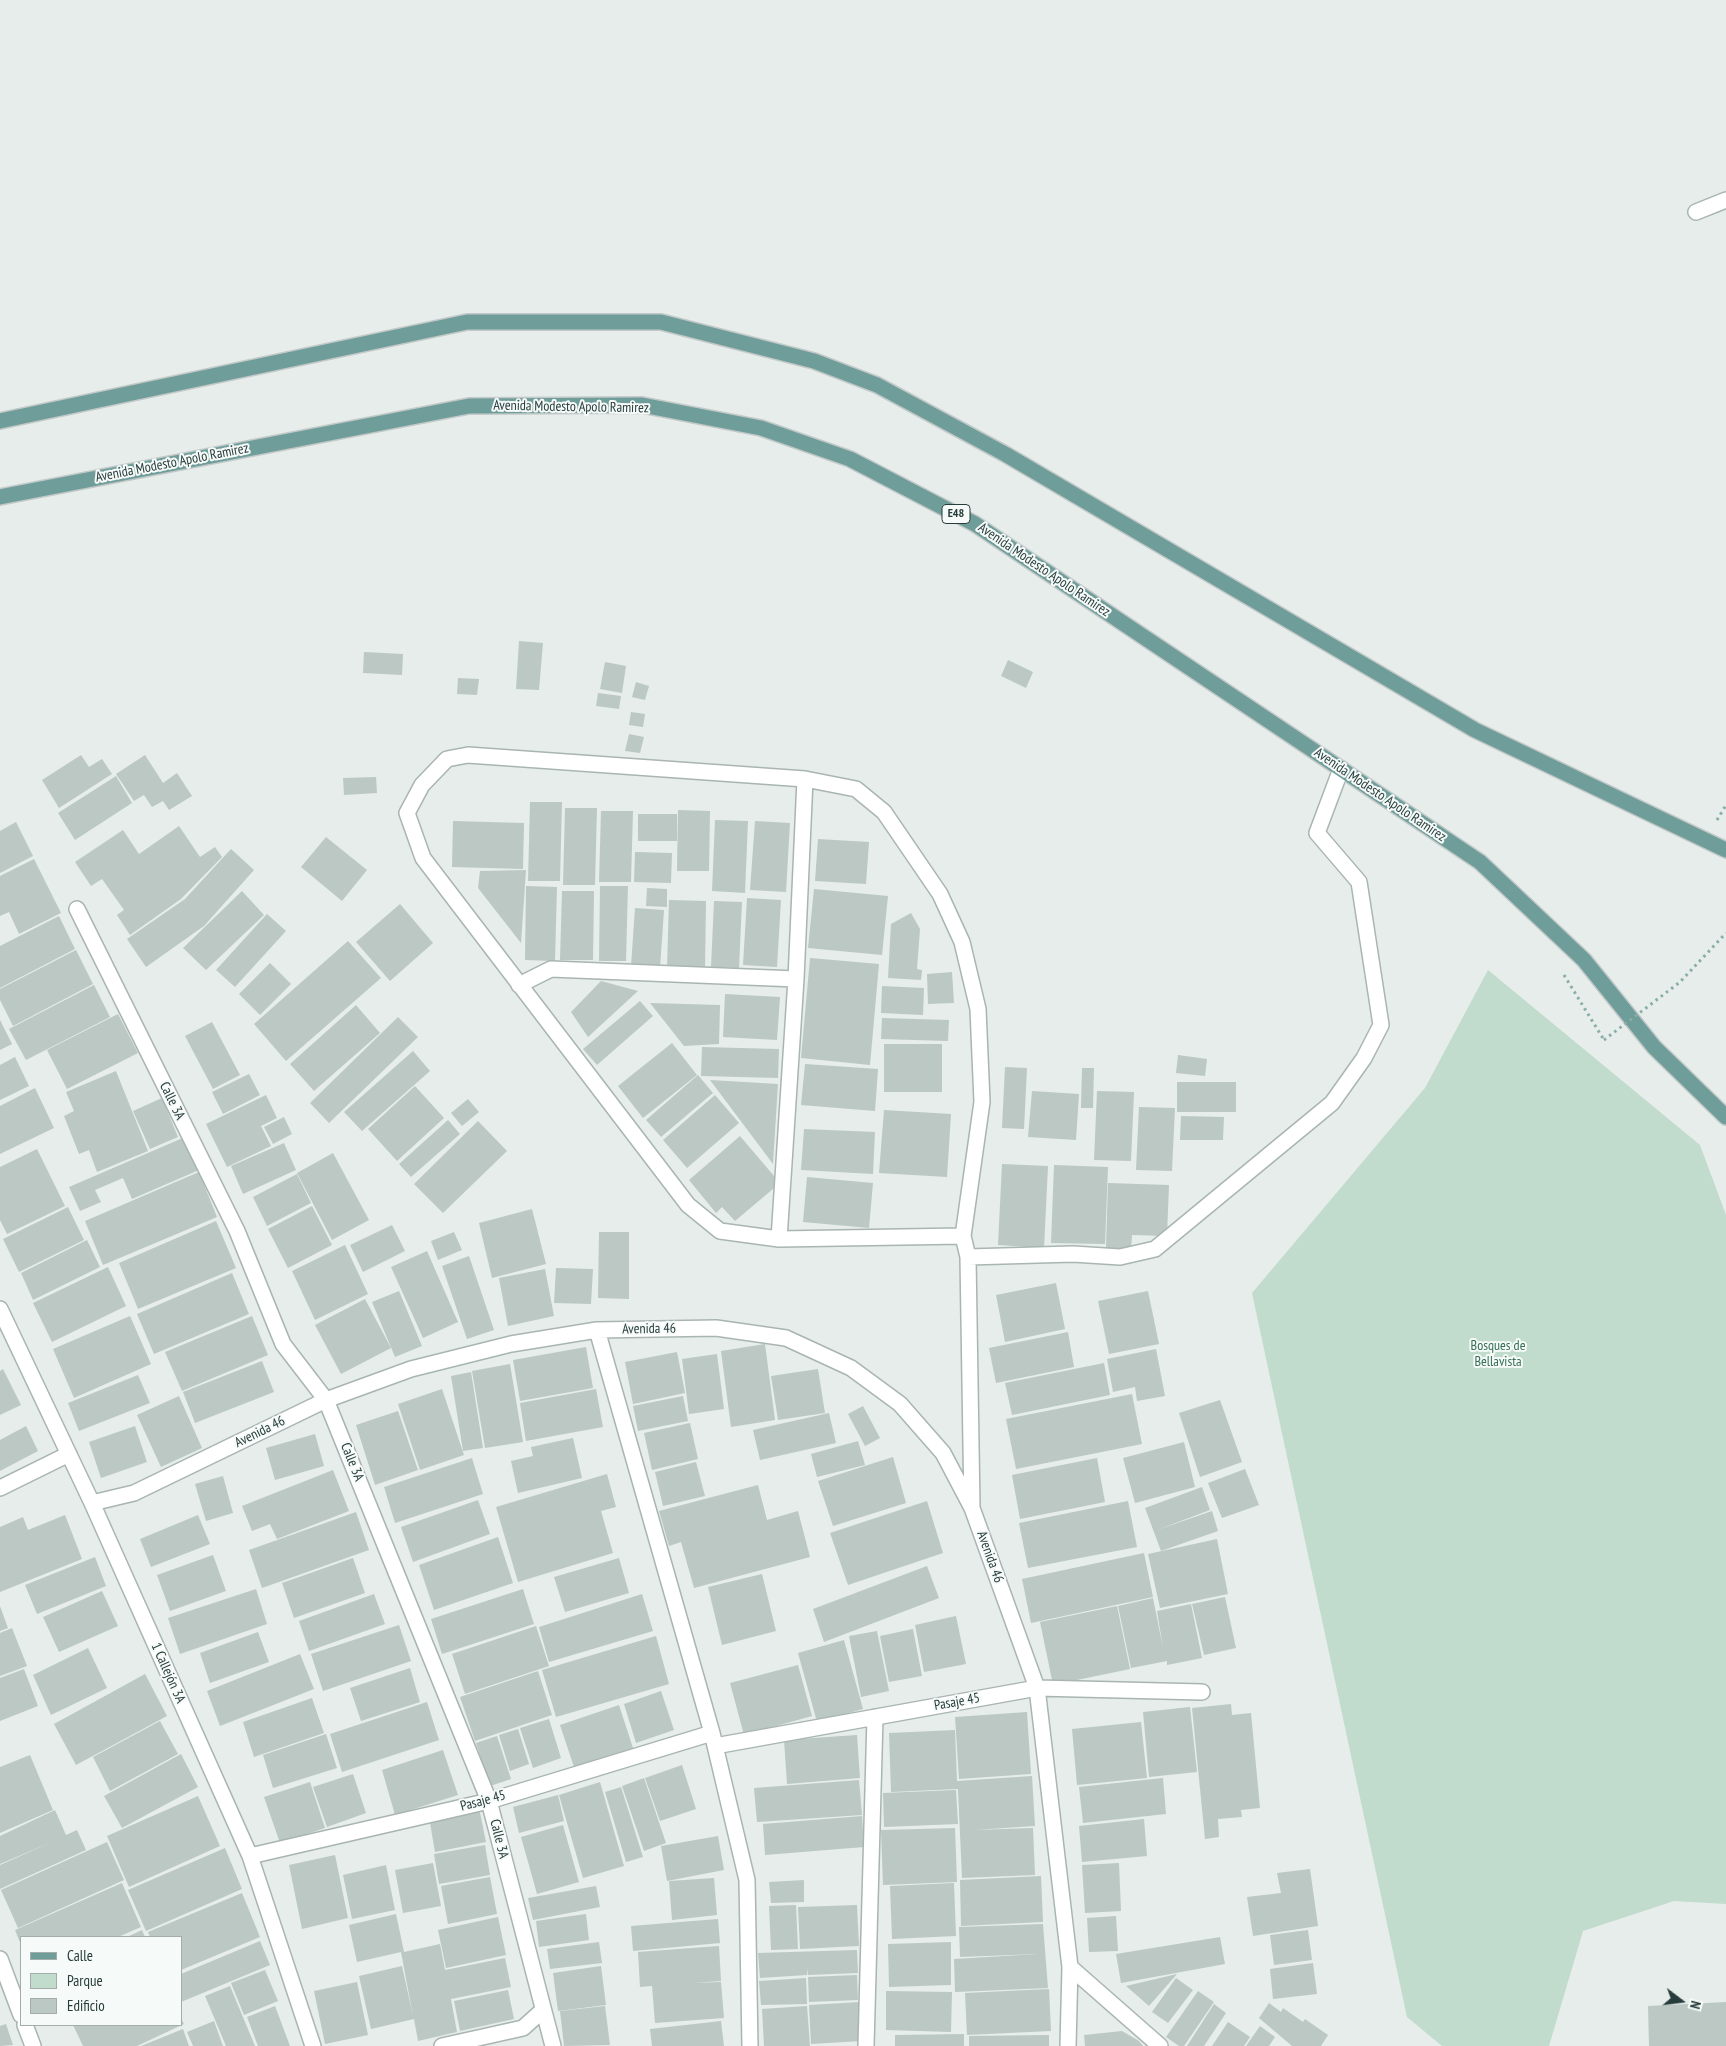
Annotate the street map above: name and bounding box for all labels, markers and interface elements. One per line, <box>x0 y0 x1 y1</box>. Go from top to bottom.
street label: Avenida Modesto Apolo Ramirez <box>493 397 649 417</box>
street label: Avenida Modesto Apolo Ramirez <box>94 440 250 486</box>
road number: E48 <box>942 504 970 524</box>
street label: Avenida Modesto Apolo Ramirez <box>975 520 1113 620</box>
street label: Avenida Modesto Apolo Ramirez <box>1311 745 1449 845</box>
street label: Calle 3A <box>156 1079 188 1123</box>
street label: Avenida 46 <box>622 1320 676 1338</box>
park label: Bosques de Bellavista <box>1471 1338 1525 1370</box>
street label: Avenida 46 <box>232 1413 288 1451</box>
street label: Calle 3A <box>337 1440 367 1484</box>
street label: Avenida 46 <box>973 1529 1007 1585</box>
street label: 1 Callejón 3A <box>147 1640 189 1706</box>
street label: Pasaje 45 <box>933 1690 981 1714</box>
street label: Pasaje 45 <box>458 1787 508 1815</box>
street label: Calle 3A <box>486 1818 512 1860</box>
legend <box>20 1936 182 2026</box>
text: Calle <box>67 1946 93 1965</box>
text: Parque <box>67 1971 103 1990</box>
north arrow <box>1656 1976 1706 2026</box>
text: Edificio <box>67 1996 105 2015</box>
text: N <box>1686 1999 1705 2011</box>

